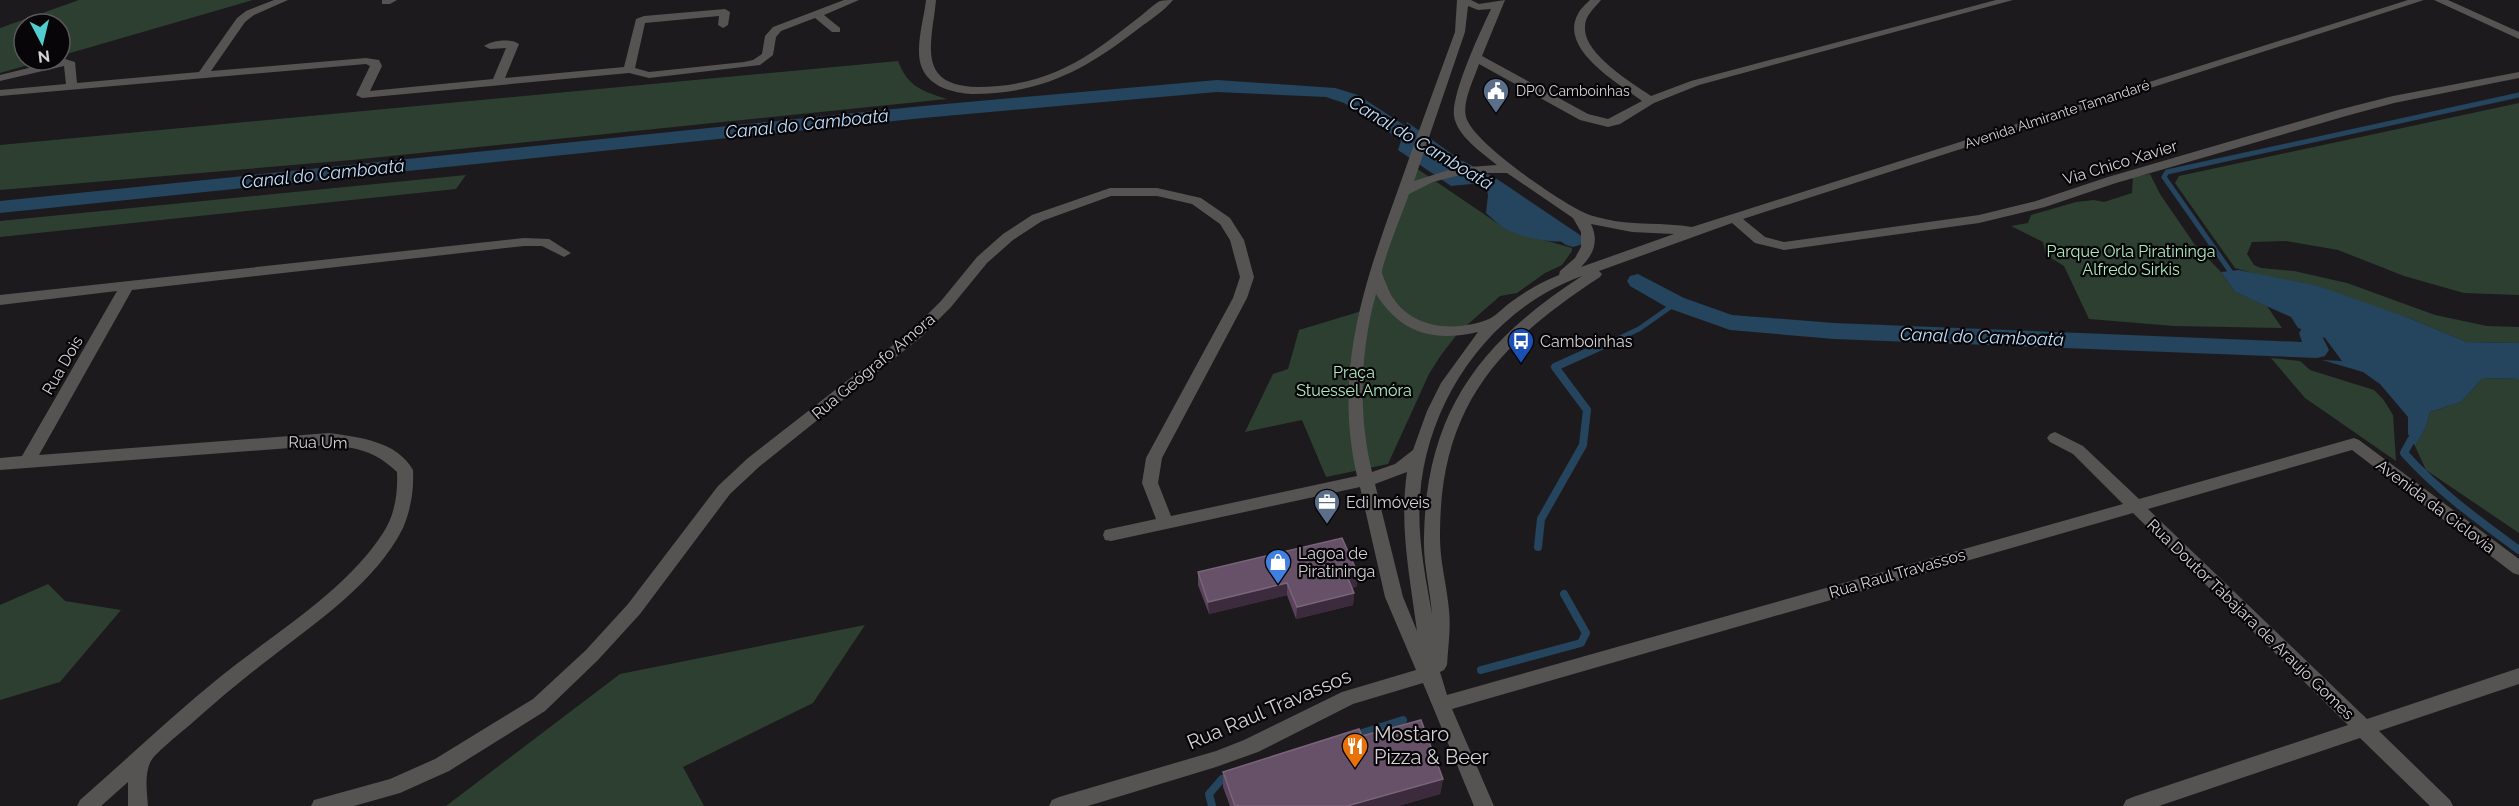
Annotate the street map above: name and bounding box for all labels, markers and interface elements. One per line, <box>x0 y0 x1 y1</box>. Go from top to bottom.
north arrow <box>12 12 72 72</box>
text: N <box>37 46 51 67</box>
public building icon: DPO Camboinhas <box>1481 76 1511 114</box>
street label: Avenida Almirante Tamandaré <box>1963 76 2151 152</box>
place label: DPO Camboinhas <box>1516 83 1630 99</box>
water label: Canal do Camboatá <box>1345 91 1497 194</box>
water label: Canal do Camboatá <box>724 104 890 143</box>
street label: Via Chico Xavier <box>2061 136 2180 189</box>
water label: Canal do Camboatá <box>240 154 406 193</box>
park label: Parque Orla Piratininga Alfredo Sirkis <box>2047 242 2215 279</box>
street label: Rua Geógrafo Amora <box>808 309 939 423</box>
water label: Canal do Camboatá <box>1900 323 2065 350</box>
bus stop icon: Camboinhas <box>1506 326 1536 364</box>
street label: Rua Dois <box>38 332 87 398</box>
place label: Camboinhas <box>1540 332 1633 351</box>
park label: Praça Stuessel Amóra <box>1296 363 1412 400</box>
street label: Rua Um <box>288 432 348 453</box>
street label: Avenida da Ciclovia <box>2373 456 2499 557</box>
office icon: Edi Imóveis <box>1312 487 1342 525</box>
place label: Edi Imóveis <box>1346 493 1430 512</box>
street label: Rua Doutor Tabajara de Araujo Gomes <box>2143 515 2358 724</box>
place label: Lagoa de Piratininga <box>1298 544 1375 581</box>
street label: Rua Raul Travassos <box>1827 545 1968 602</box>
shop icon: Lagoa de Piratininga <box>1263 547 1293 585</box>
street label: Rua Raul Travassos <box>1183 664 1355 754</box>
place label: Mostaro Pizza & Beer <box>1374 722 1489 769</box>
restaurant icon: Mostaro Pizza & Beer <box>1340 731 1370 769</box>

